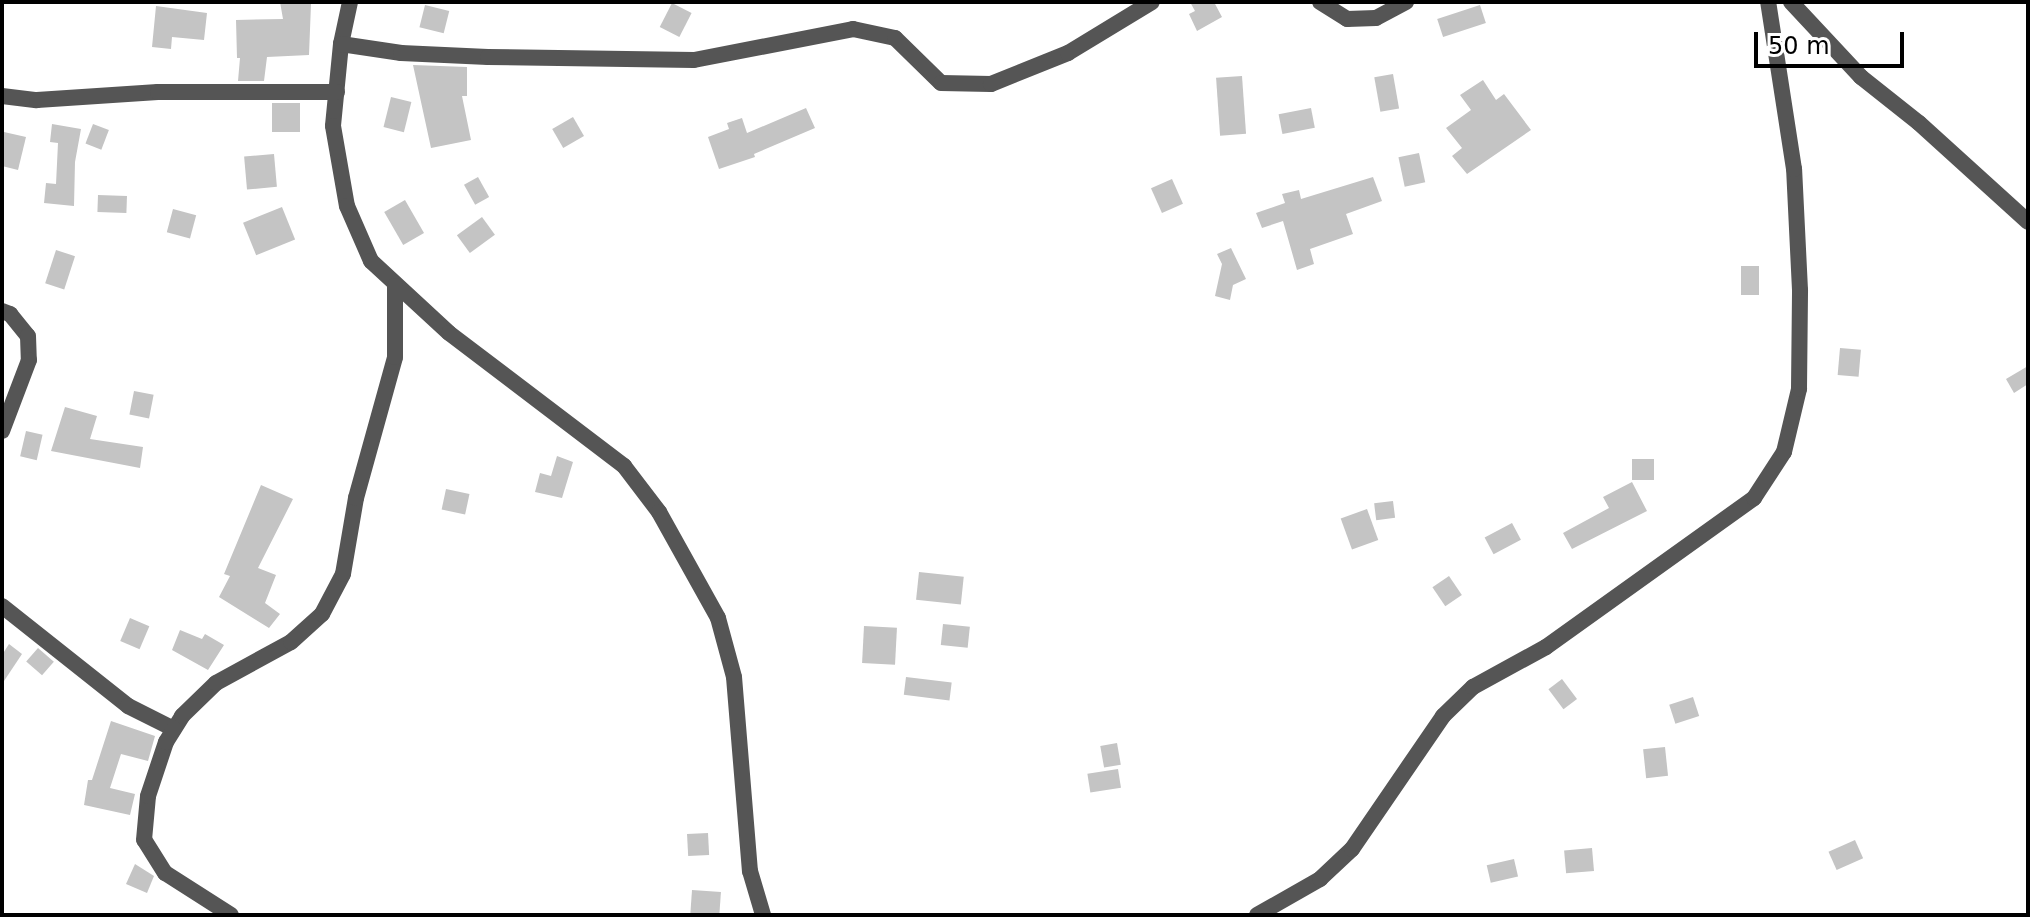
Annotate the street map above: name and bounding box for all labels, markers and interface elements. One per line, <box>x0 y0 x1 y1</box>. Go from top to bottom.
scale bar <box>1758 16 1908 66</box>
text: 50 m <box>1768 32 1830 60</box>

